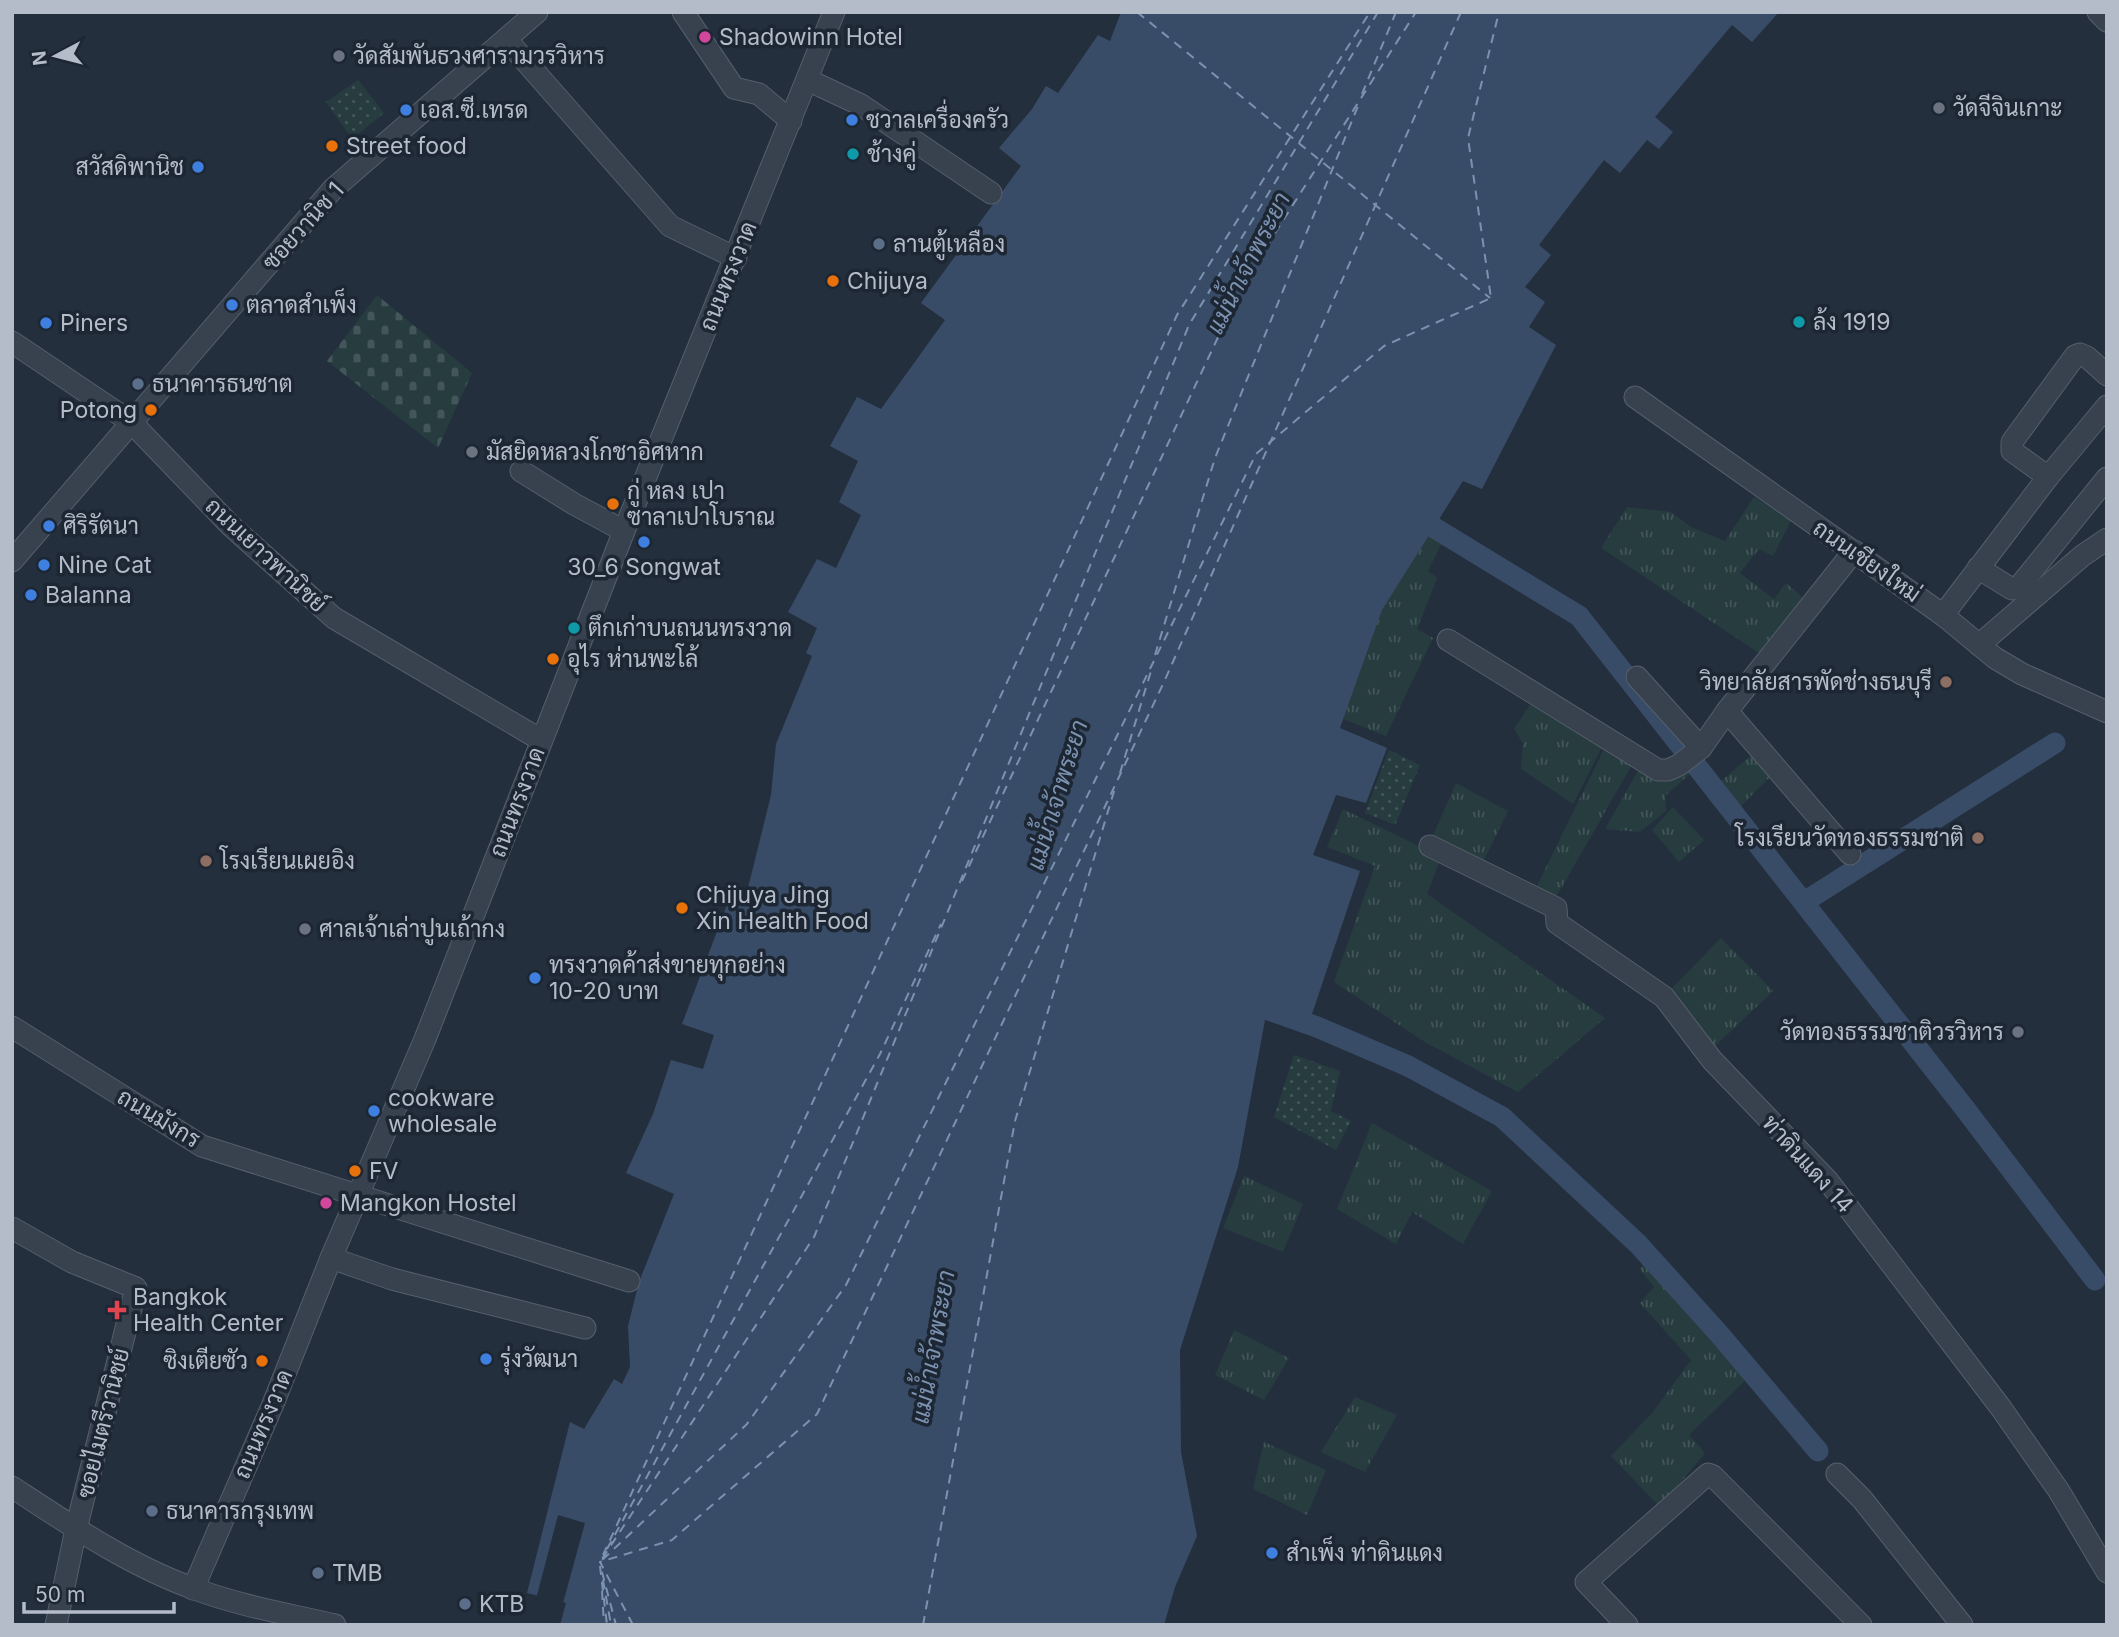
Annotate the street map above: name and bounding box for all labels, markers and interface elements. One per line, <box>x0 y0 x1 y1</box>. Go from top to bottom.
north arrow <box>21 21 91 91</box>
place label: Shadowinn Hotel <box>719 23 903 51</box>
marker: Shadowinn Hotel <box>697 29 713 45</box>
place label: วัดสัมพันธวงศารามวรวิหาร <box>353 42 605 70</box>
marker: วัดสัมพันธวงศารามวรวิหาร <box>331 48 347 64</box>
text: N <box>27 49 52 67</box>
place label: วัดจีจินเกาะ <box>1953 93 2062 122</box>
place label: เอส.ซี.เทรด <box>420 95 528 124</box>
place label: ชวาลเครื่องครัว <box>866 99 1009 134</box>
marker: วัดจีจินเกาะ <box>1931 100 1947 116</box>
marker: เอส.ซี.เทรด <box>398 102 414 118</box>
marker: ชวาลเครื่องครัว <box>844 112 860 128</box>
place label: Street food <box>346 132 467 160</box>
marker: Street food <box>324 138 340 154</box>
place label: ช้างคู่ <box>867 139 916 171</box>
marker: ช้างคู่ <box>845 146 861 162</box>
place label: สวัสดิพานิช <box>76 153 184 181</box>
marker: สวัสดิพานิช <box>190 159 206 175</box>
street label: ซอยวานิช 1 <box>256 176 350 276</box>
water label: แม่น้ำเจ้าพระยา <box>1195 185 1296 339</box>
street label: ถนนทรงวาด <box>693 217 763 335</box>
place label: ลานตู้เหลือง <box>893 229 1005 261</box>
marker: ลานตู้เหลือง <box>871 236 887 252</box>
place label: Chijuya <box>847 267 928 295</box>
marker: Chijuya <box>825 273 841 289</box>
place label: ตลาดสำเพ็ง <box>246 288 357 319</box>
marker: ตลาดสำเพ็ง <box>224 297 240 313</box>
place label: ล้ง 1919 <box>1813 307 1891 336</box>
place label: Piners <box>60 309 128 337</box>
marker: ล้ง 1919 <box>1791 314 1807 330</box>
marker: Piners <box>38 315 54 331</box>
place label: ธนาคารธนชาต <box>152 370 293 398</box>
marker: ธนาคารธนชาต <box>130 376 146 392</box>
place label: Potong <box>60 396 137 424</box>
marker: Potong <box>143 402 159 418</box>
place label: มัสยิดหลวงโกชาอิศหาก <box>486 436 704 466</box>
marker: มัสยิดหลวงโกชาอิศหาก <box>464 444 480 460</box>
place label: กู่ หลง เปา ซาลาเปาโบราณ <box>627 477 775 531</box>
street label: ถนนเยาวพานิชย์ <box>200 490 334 618</box>
marker: กู่ หลง เปา ซาลาเปาโบราณ <box>605 496 621 512</box>
place label: ศิริรัตนา <box>63 512 139 540</box>
street label: ถนนเชียงใหม่ <box>1808 512 1927 608</box>
marker: ศิริรัตนา <box>41 518 57 534</box>
marker: 30_6 Songwat <box>636 534 652 550</box>
place label: Nine Cat <box>58 551 152 579</box>
place label: 30_6 Songwat <box>567 553 721 581</box>
marker: Nine Cat <box>36 557 52 573</box>
place label: Balanna <box>45 581 132 609</box>
marker: Balanna <box>23 587 39 603</box>
place label: ตึกเก่าบนถนนทรงวาด <box>588 614 792 642</box>
marker: ตึกเก่าบนถนนทรงวาด <box>566 620 582 636</box>
place label: อุไร ห่านพะโล้ <box>567 643 699 675</box>
marker: อุไร ห่านพะโล้ <box>545 651 561 667</box>
place label: วิทยาลัยสารพัดช่างธนบุรี <box>1698 667 1932 698</box>
marker: วิทยาลัยสารพัดช่างธนบุรี <box>1938 674 1954 690</box>
water label: แม่น้ำเจ้าพระยา <box>1016 715 1094 873</box>
street label: ถนนทรงวาด <box>483 743 551 861</box>
place label: โรงเรียนวัดทองธรรมชาติ <box>1733 822 1964 852</box>
marker: โรงเรียนวัดทองธรรมชาติ <box>1970 830 1986 846</box>
place label: โรงเรียนเผยอิง <box>218 845 355 875</box>
marker: โรงเรียนเผยอิง <box>198 853 214 869</box>
place label: Chijuya Jing Xin Health Food <box>696 881 869 935</box>
marker: Chijuya Jing Xin Health Food <box>674 900 690 916</box>
place label: ศาลเจ้าเล่าปูนเถ้ากง <box>319 914 505 946</box>
marker: ศาลเจ้าเล่าปูนเถ้ากง <box>297 921 313 937</box>
place label: ทรงวาดค้าส่งขายทุกอย่าง 10-20 บาท <box>549 950 786 1005</box>
marker: ทรงวาดค้าส่งขายทุกอย่าง 10-20 บาท <box>527 970 543 986</box>
place label: วัดทองธรรมชาติวรวิหาร <box>1780 1018 2004 1046</box>
marker: วัดทองธรรมชาติวรวิหาร <box>2010 1024 2026 1040</box>
street label: ถนนมังกร <box>113 1082 205 1154</box>
place label: cookware wholesale <box>388 1084 497 1138</box>
marker: cookware wholesale <box>366 1103 382 1119</box>
street label: ท่าดินแดง 14 <box>1757 1109 1859 1219</box>
place label: FV <box>369 1157 399 1185</box>
marker: FV <box>347 1163 363 1179</box>
place label: Mangkon Hostel <box>340 1189 517 1217</box>
marker: Mangkon Hostel <box>318 1195 334 1211</box>
water label: แม่น้ำเจ้าพระยา <box>900 1267 961 1426</box>
place label: Bangkok Health Center <box>133 1283 284 1337</box>
marker: Bangkok Health Center <box>107 1300 127 1320</box>
street label: ซอยไมตรีวานิชย์ <box>69 1345 135 1501</box>
place label: รุ่งวัฒนา <box>500 1345 578 1375</box>
place label: ซิงเตียซัว <box>163 1346 248 1375</box>
marker: รุ่งวัฒนา <box>478 1351 494 1367</box>
marker: ซิงเตียซัว <box>254 1353 270 1369</box>
street label: ถนนทรงวาด <box>227 1365 299 1483</box>
place label: ธนาคารกรุงเทพ <box>166 1497 314 1527</box>
marker: ธนาคารกรุงเทพ <box>144 1503 160 1519</box>
place label: สำเพ็ง ท่าดินแดง <box>1286 1536 1443 1567</box>
marker: สำเพ็ง ท่าดินแดง <box>1264 1545 1280 1561</box>
place label: TMB <box>332 1559 383 1587</box>
marker: TMB <box>310 1565 326 1581</box>
scale bar <box>24 1570 175 1614</box>
text: 50 m <box>35 1582 85 1607</box>
place label: KTB <box>479 1590 524 1618</box>
marker: KTB <box>457 1596 473 1612</box>

